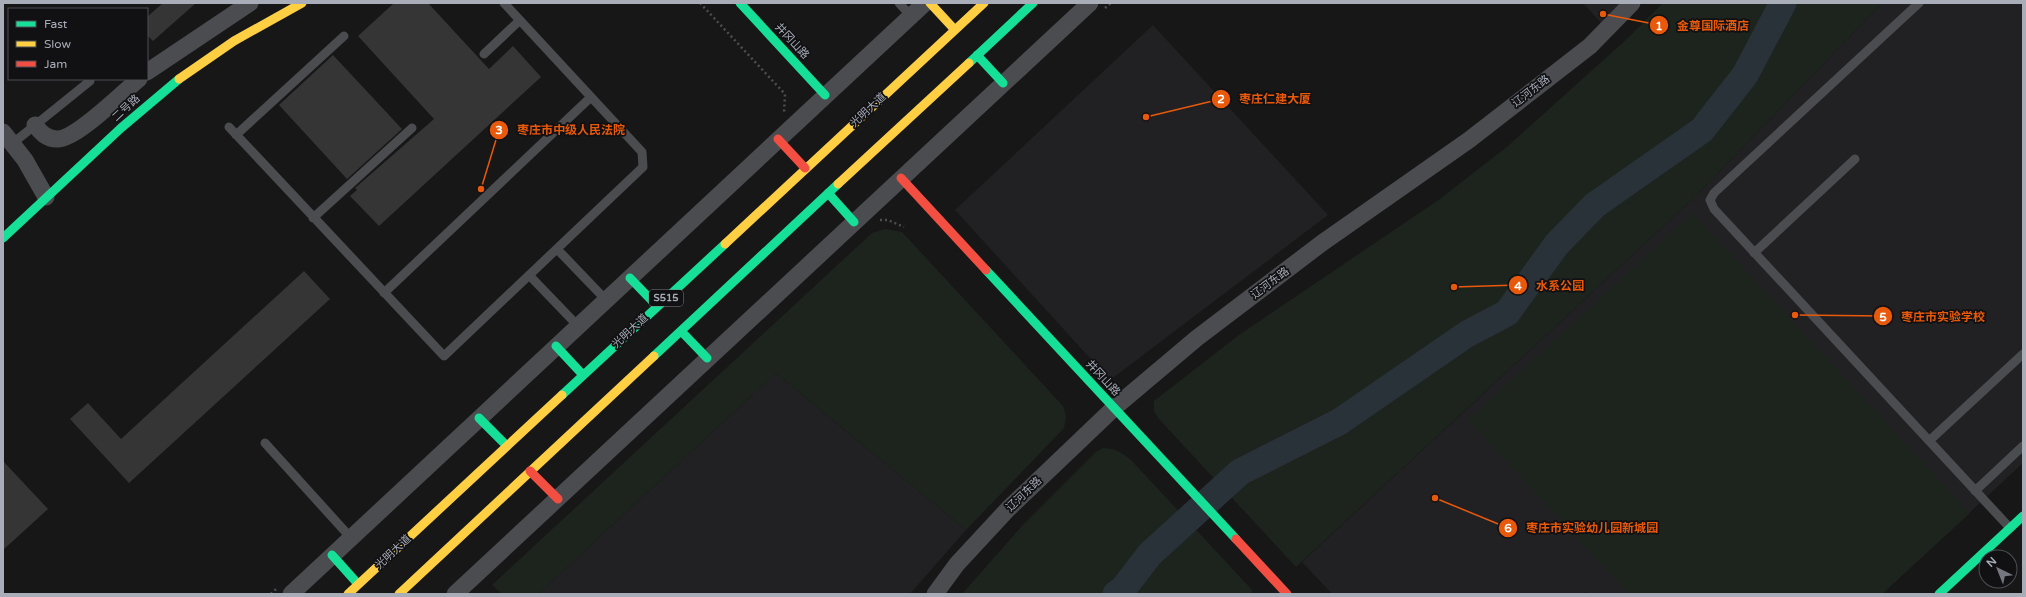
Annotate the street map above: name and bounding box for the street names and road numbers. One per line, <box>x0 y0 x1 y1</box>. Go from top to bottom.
street label: 井冈山路 <box>772 20 812 62</box>
street label: 辽河东路 <box>1510 72 1552 110</box>
street label: 光明大道 <box>847 90 889 130</box>
street label: 二号路 <box>109 92 143 124</box>
street label: 辽河东路 <box>1249 265 1291 301</box>
road number: S515 <box>649 290 683 306</box>
street label: 光明大道 <box>609 311 651 351</box>
street label: 井冈山路 <box>1083 357 1123 399</box>
street label: 辽河东路 <box>1004 474 1044 514</box>
street label: 光明大道 <box>372 532 414 572</box>

